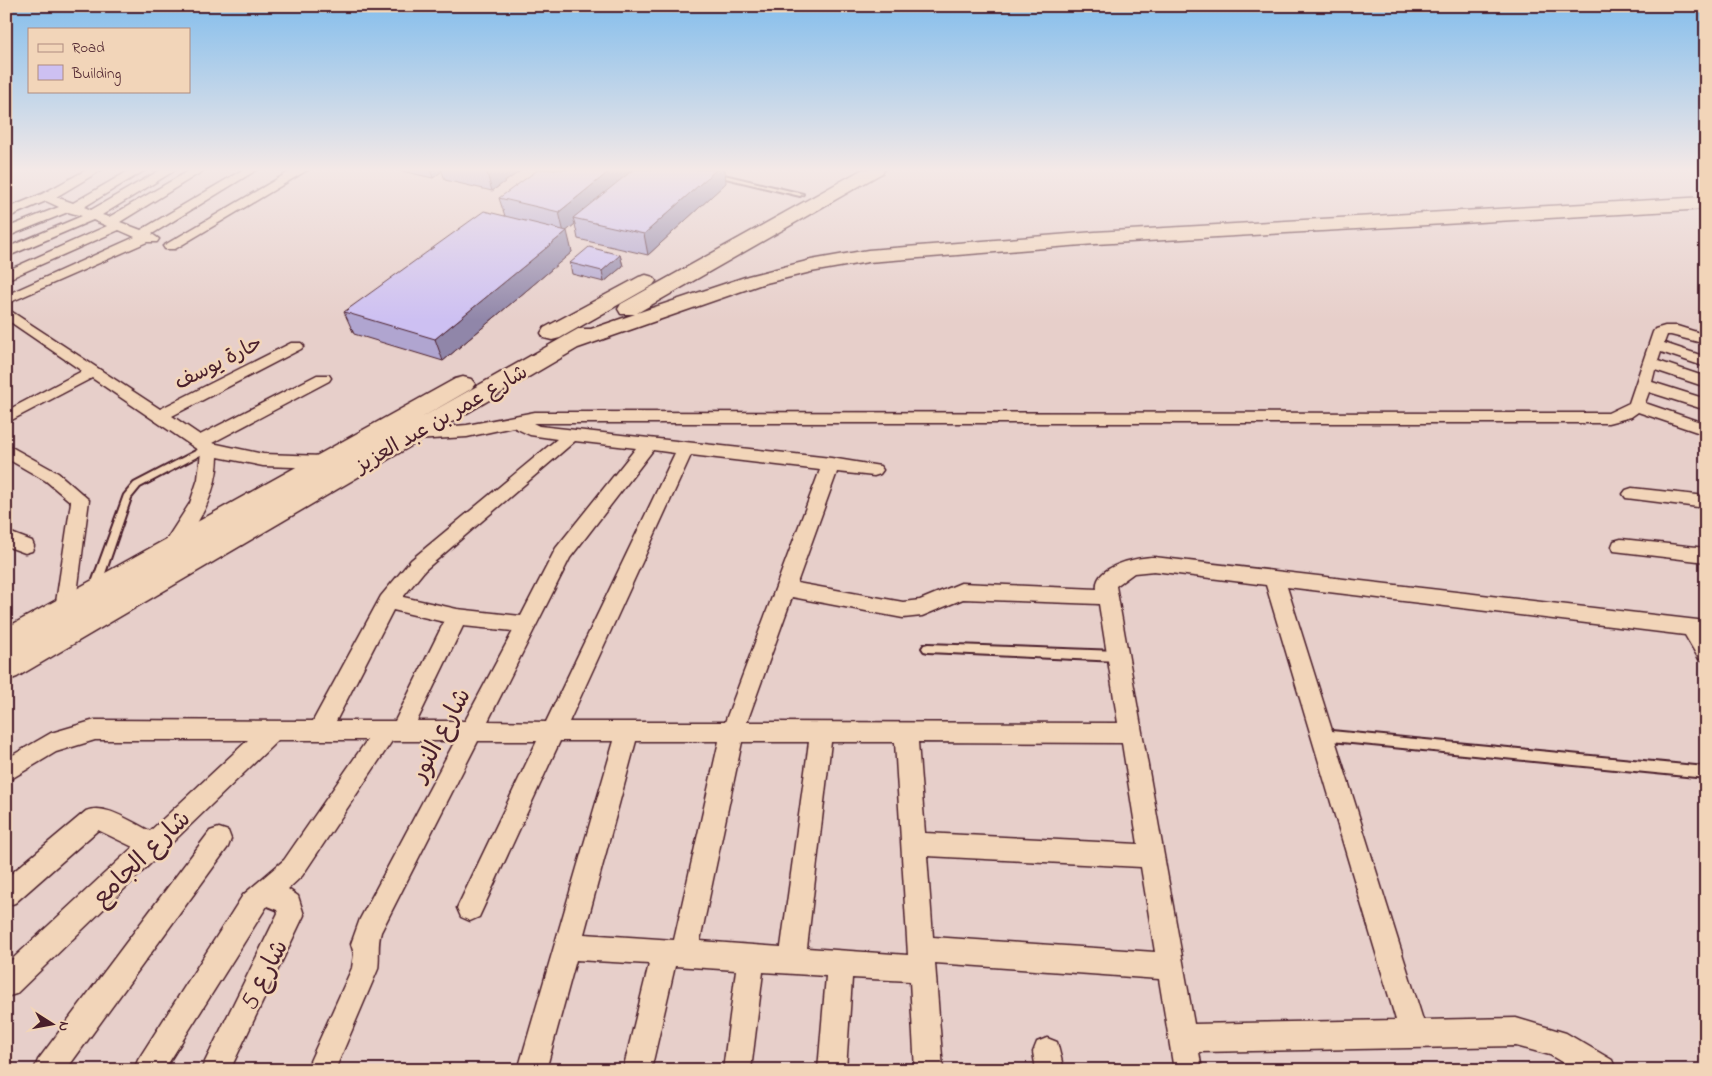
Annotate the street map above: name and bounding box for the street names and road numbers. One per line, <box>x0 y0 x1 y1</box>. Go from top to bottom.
street label: حارة يوسف <box>170 329 268 399</box>
street label: شارع عمر بن عبد العزيز <box>348 358 534 482</box>
street label: شارع النور <box>401 682 481 790</box>
street label: شارع الجامع <box>84 802 200 916</box>
street label: شارع 5 <box>233 934 299 1017</box>

